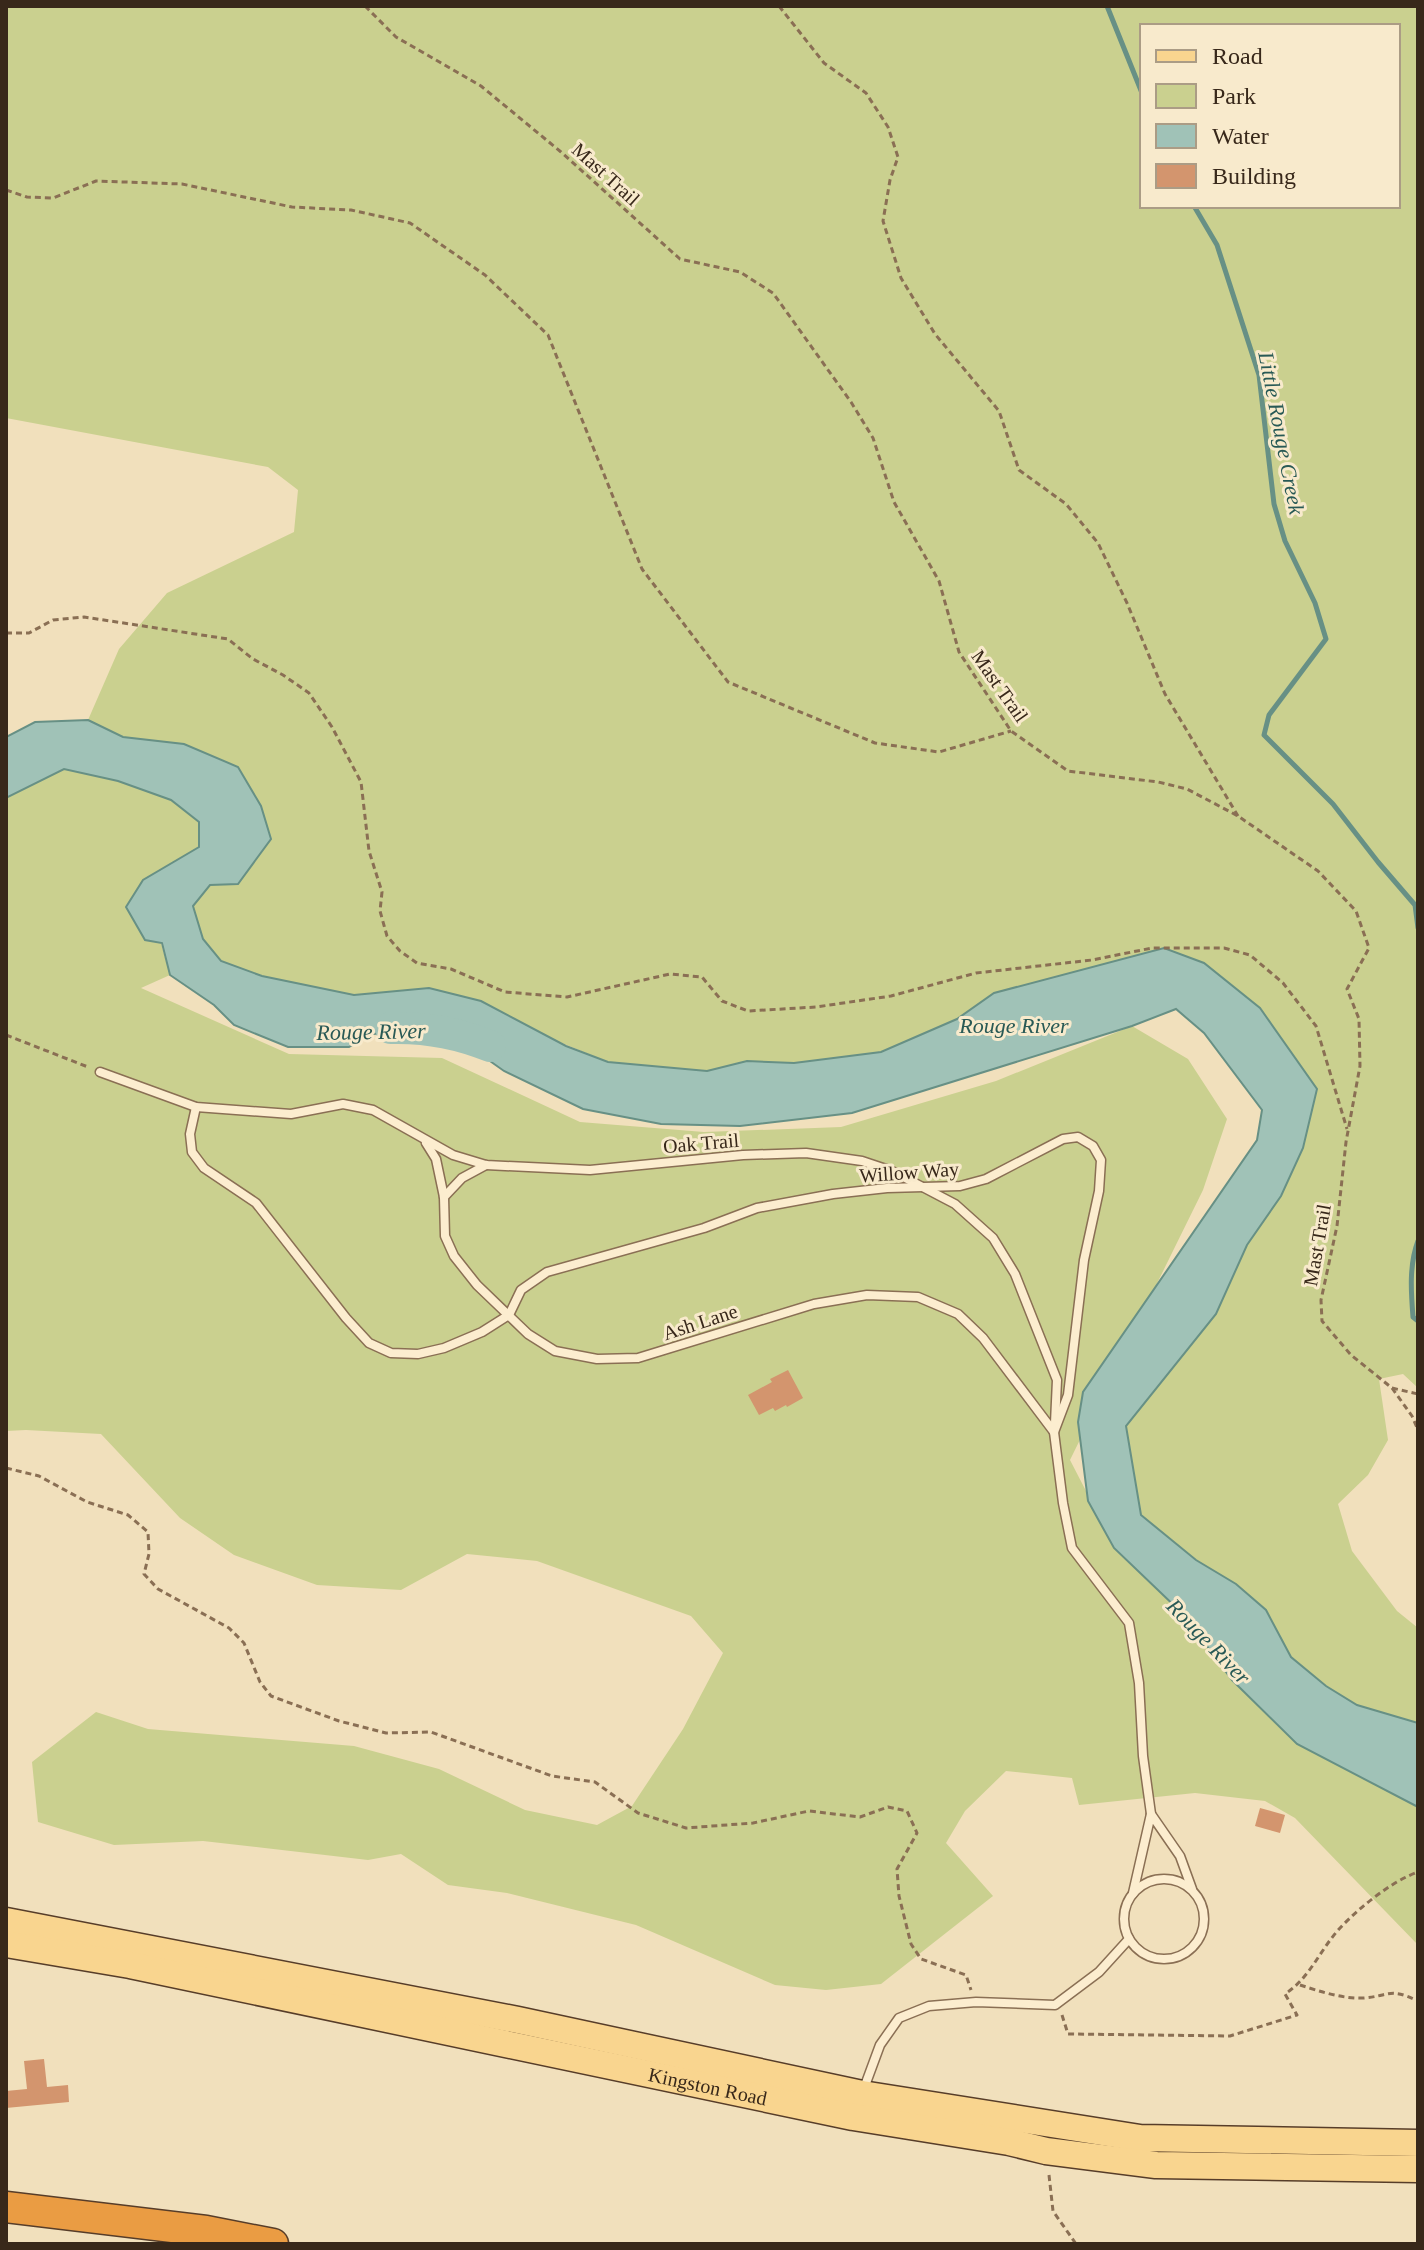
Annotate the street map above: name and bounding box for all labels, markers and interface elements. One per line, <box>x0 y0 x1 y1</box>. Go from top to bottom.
legend <box>1140 24 1400 208</box>
text: Road <box>1212 43 1263 69</box>
text: Park <box>1212 83 1256 109</box>
text: Water <box>1212 123 1269 149</box>
street label: Mast Trail <box>568 138 644 210</box>
text: Building <box>1212 163 1296 189</box>
water label: Little Rouge Creek <box>1253 349 1310 518</box>
street label: Mast Trail <box>967 646 1033 727</box>
water label: Rouge River <box>958 1013 1069 1038</box>
water label: Rouge River <box>315 1018 426 1045</box>
street label: Oak Trail <box>662 1129 740 1157</box>
street label: Willow Way <box>858 1158 960 1187</box>
street label: Mast Trail <box>1299 1202 1335 1288</box>
street label: Ash Lane <box>660 1300 740 1344</box>
water label: Rouge River <box>1161 1593 1256 1690</box>
street label: Kingston Road <box>646 2063 769 2110</box>

